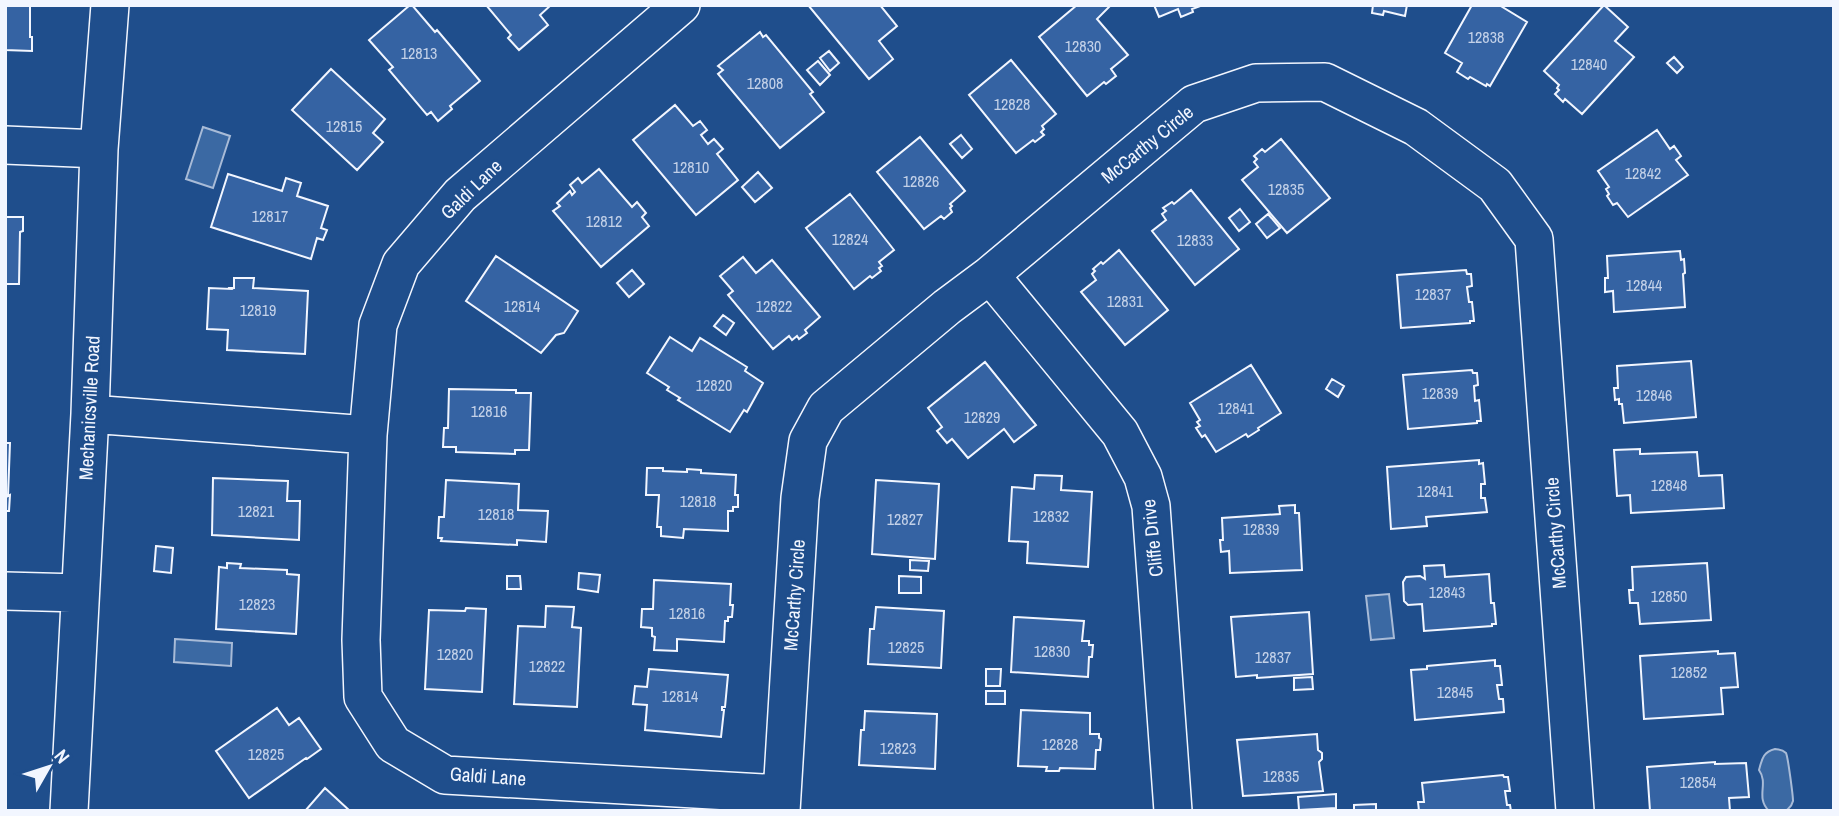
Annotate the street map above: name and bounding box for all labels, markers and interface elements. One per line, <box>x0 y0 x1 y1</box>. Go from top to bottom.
house number: 12838 <box>1468 26 1504 48</box>
house number: 12830 <box>1065 35 1101 57</box>
house number: 12813 <box>401 42 437 64</box>
house number: 12840 <box>1571 53 1607 75</box>
house number: 12808 <box>747 72 783 94</box>
house number: 12828 <box>994 93 1030 115</box>
street label: McCarthy Circle <box>1095 99 1199 189</box>
house number: 12815 <box>326 115 362 137</box>
street label: Galdi Lane <box>435 153 507 225</box>
house number: 12810 <box>673 156 709 178</box>
house number: 12842 <box>1625 162 1661 184</box>
house number: 12826 <box>903 170 939 192</box>
house number: 12835 <box>1268 178 1304 200</box>
house number: 12817 <box>252 205 288 227</box>
house number: 12812 <box>586 210 622 232</box>
house number: 12824 <box>832 228 868 250</box>
house number: 12833 <box>1177 229 1213 251</box>
house number: 12844 <box>1626 274 1662 296</box>
house number: 12837 <box>1415 283 1451 305</box>
house number: 12831 <box>1107 290 1144 312</box>
house number: 12814 <box>504 295 540 317</box>
house number: 12822 <box>756 295 792 317</box>
house number: 12819 <box>240 299 276 321</box>
street label: Mechanicsville Road <box>72 335 106 481</box>
house number: 12820 <box>696 374 732 396</box>
house number: 12839 <box>1422 382 1458 404</box>
house number: 12846 <box>1636 384 1672 406</box>
house number: 12841 <box>1218 397 1255 419</box>
house number: 12816 <box>471 400 507 422</box>
house number: 12829 <box>964 406 1000 428</box>
house number: 12848 <box>1651 474 1687 496</box>
street label: McCarthy Circle <box>1538 476 1572 590</box>
house number: 12841 <box>1417 480 1454 502</box>
house number: 12818 <box>680 490 716 512</box>
street label: Cliffe Drive <box>1135 498 1169 578</box>
house number: 12821 <box>238 500 275 522</box>
house number: 12818 <box>478 503 514 525</box>
house number: 12832 <box>1033 505 1069 527</box>
house number: 12827 <box>887 508 923 530</box>
house number: 12839 <box>1243 518 1279 540</box>
street label: McCarthy Circle <box>777 538 811 652</box>
house number: 12843 <box>1429 581 1465 603</box>
house number: 12850 <box>1651 585 1687 607</box>
house number: 12823 <box>239 593 275 615</box>
house number: 12816 <box>669 602 705 624</box>
house number: 12825 <box>888 636 924 658</box>
house number: 12830 <box>1034 640 1070 662</box>
house number: 12820 <box>437 643 473 665</box>
house number: 12837 <box>1255 646 1291 668</box>
house number: 12822 <box>529 655 565 677</box>
house number: 12852 <box>1671 661 1707 683</box>
house number: 12845 <box>1437 681 1473 703</box>
house number: 12814 <box>662 685 698 707</box>
north arrow <box>14 732 84 802</box>
house number: 12828 <box>1042 733 1078 755</box>
house number: 12823 <box>880 737 916 759</box>
house number: 12825 <box>248 743 284 765</box>
text: N <box>49 744 76 769</box>
street label: Galdi Lane <box>449 760 527 792</box>
house number: 12835 <box>1263 765 1299 787</box>
house number: 12854 <box>1680 771 1716 793</box>

